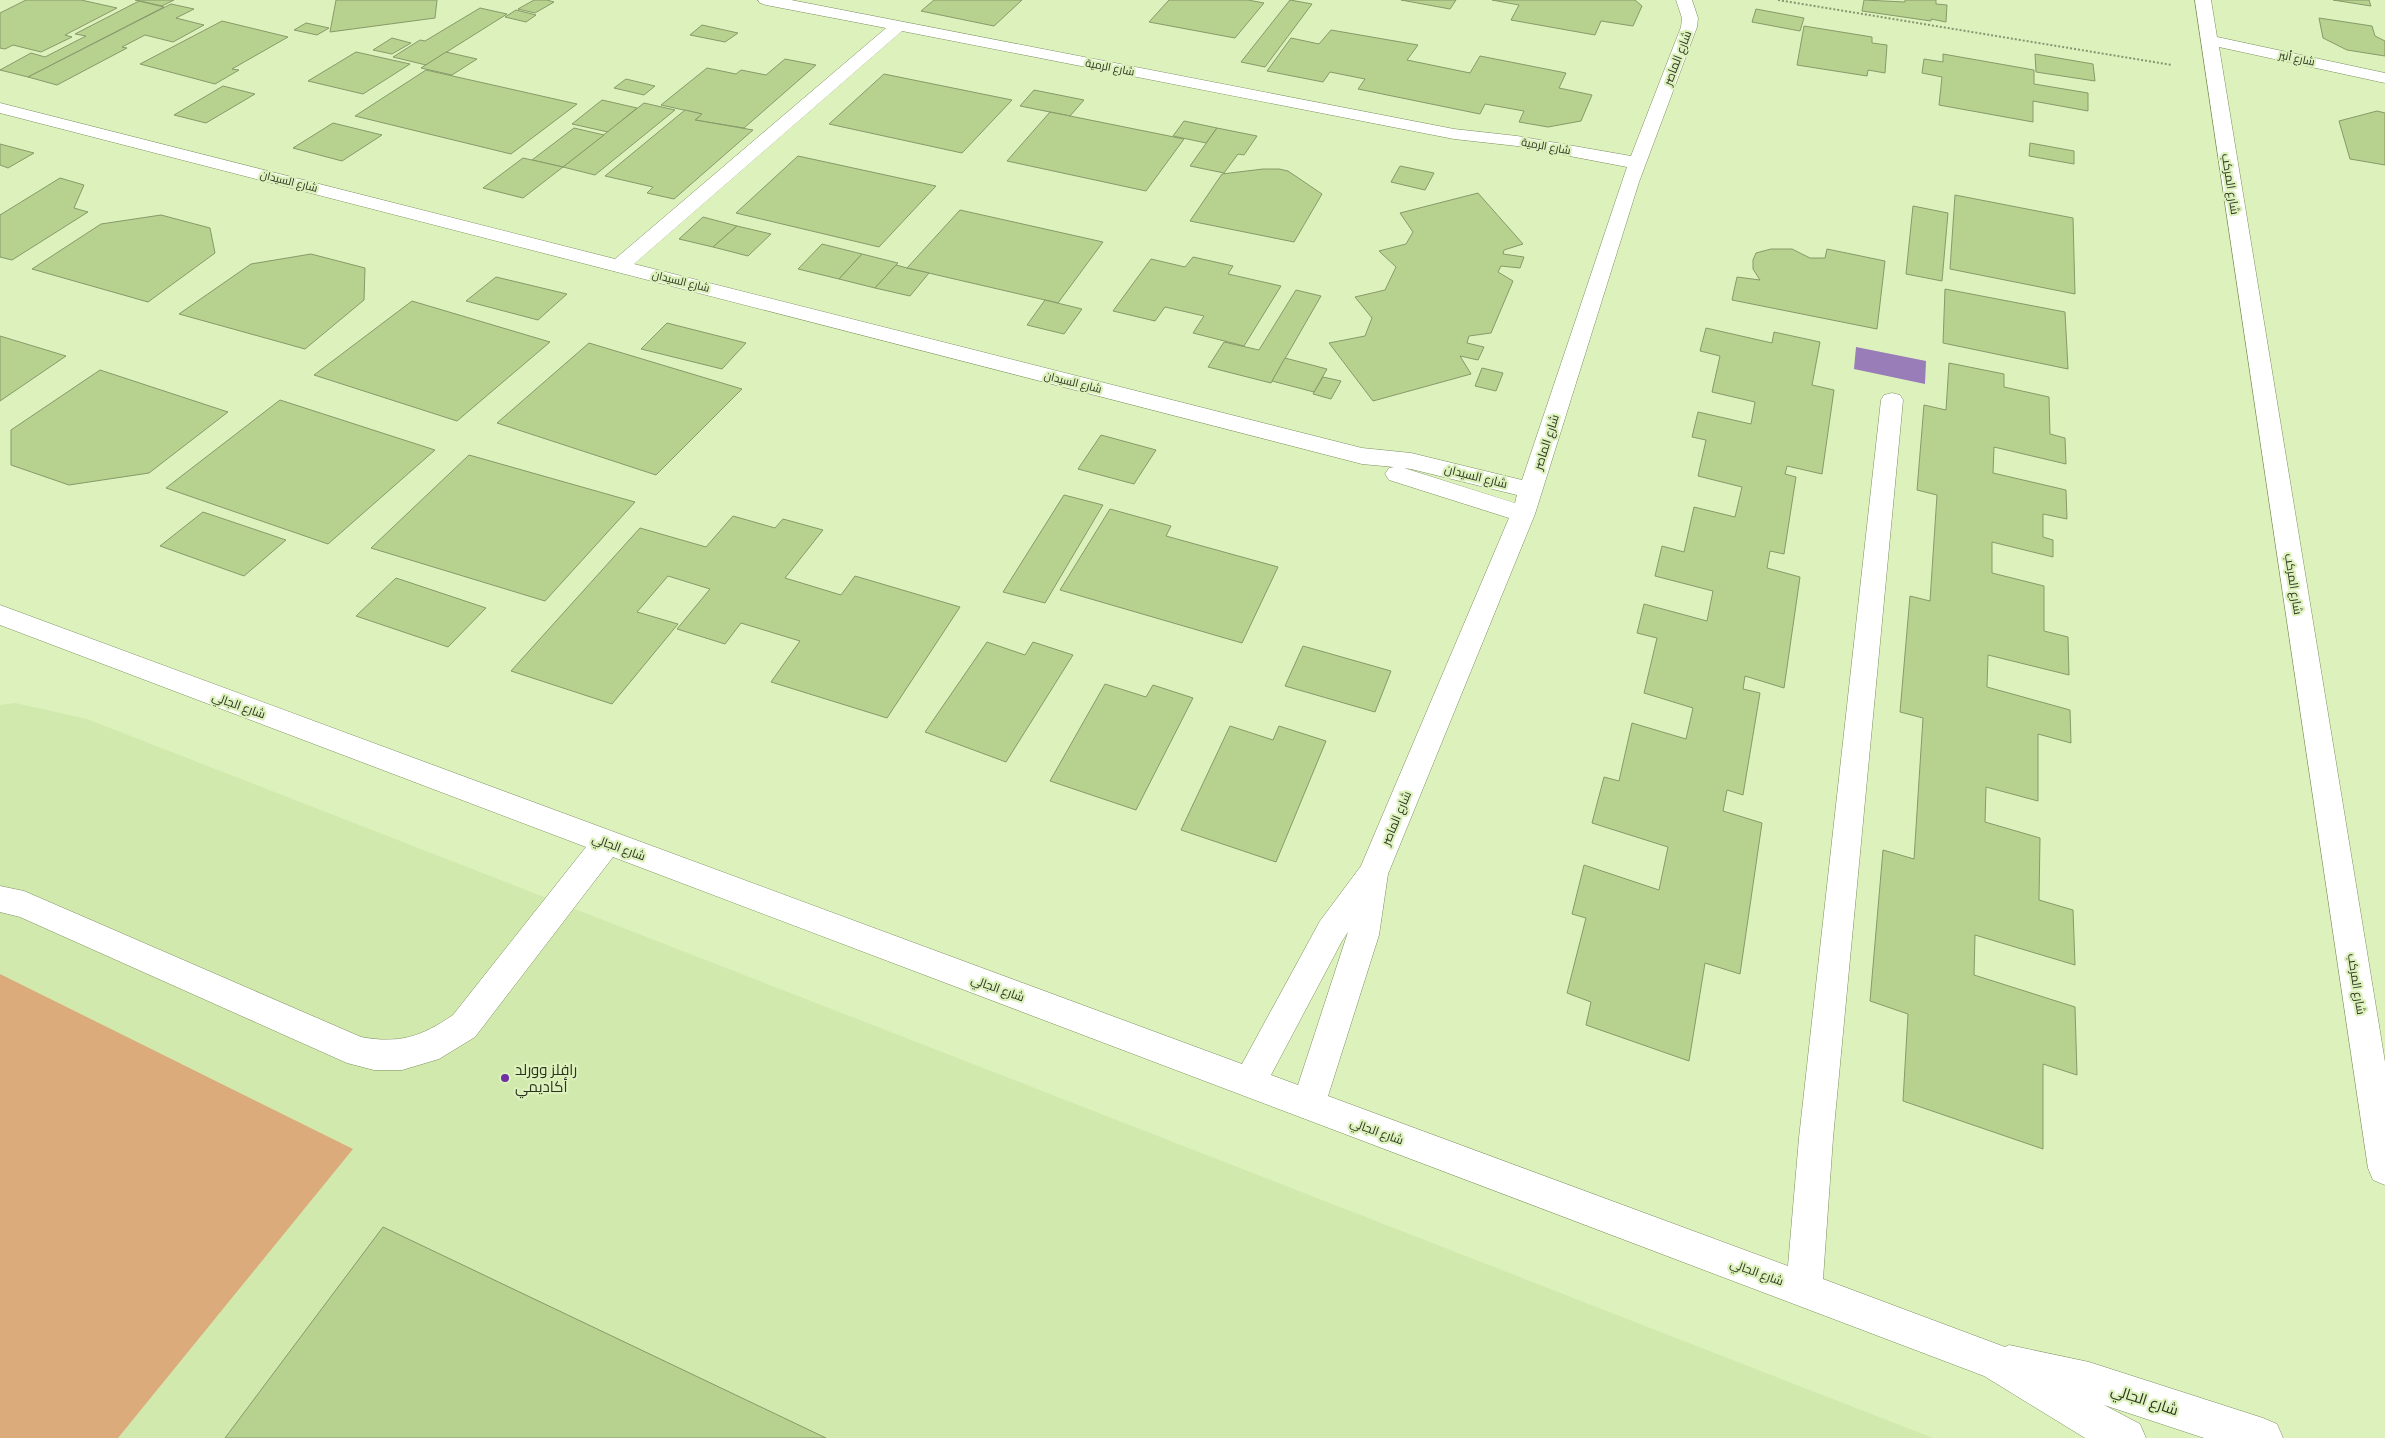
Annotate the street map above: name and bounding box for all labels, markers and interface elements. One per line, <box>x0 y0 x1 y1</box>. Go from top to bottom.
street label: شارع الماصر <box>1659 28 1695 89</box>
street label: شارع أنير <box>2277 47 2316 70</box>
street label: شارع الرمية <box>1084 55 1136 80</box>
street label: شارع الرمية <box>1520 135 1572 158</box>
street label: شارع المركب <box>2218 152 2243 216</box>
street label: شارع السيدان <box>259 167 319 196</box>
street label: شارع السيدان <box>651 267 711 296</box>
street label: شارع السيدان <box>1043 368 1103 397</box>
street label: شارع الماصر <box>1530 412 1563 473</box>
street label: شارع السيدان <box>1443 461 1509 492</box>
street label: شارع المركب <box>2281 552 2306 616</box>
street label: شارع الجالي <box>209 688 268 724</box>
street label: شارع الماصر <box>1377 789 1415 849</box>
street label: شارع الجالي <box>589 830 648 866</box>
street label: شارع المركب <box>2344 952 2369 1016</box>
street label: شارع الجالي <box>968 971 1027 1007</box>
place label: رافلز وورلد أكاديمي <box>515 1059 577 1099</box>
marker: رافلز وورلد أكاديمي <box>499 1072 511 1084</box>
street label: شارع الجالي <box>1347 1114 1406 1150</box>
street label: شارع الجالي <box>1727 1255 1786 1291</box>
street label: شارع الجالي <box>2108 1379 2181 1422</box>

